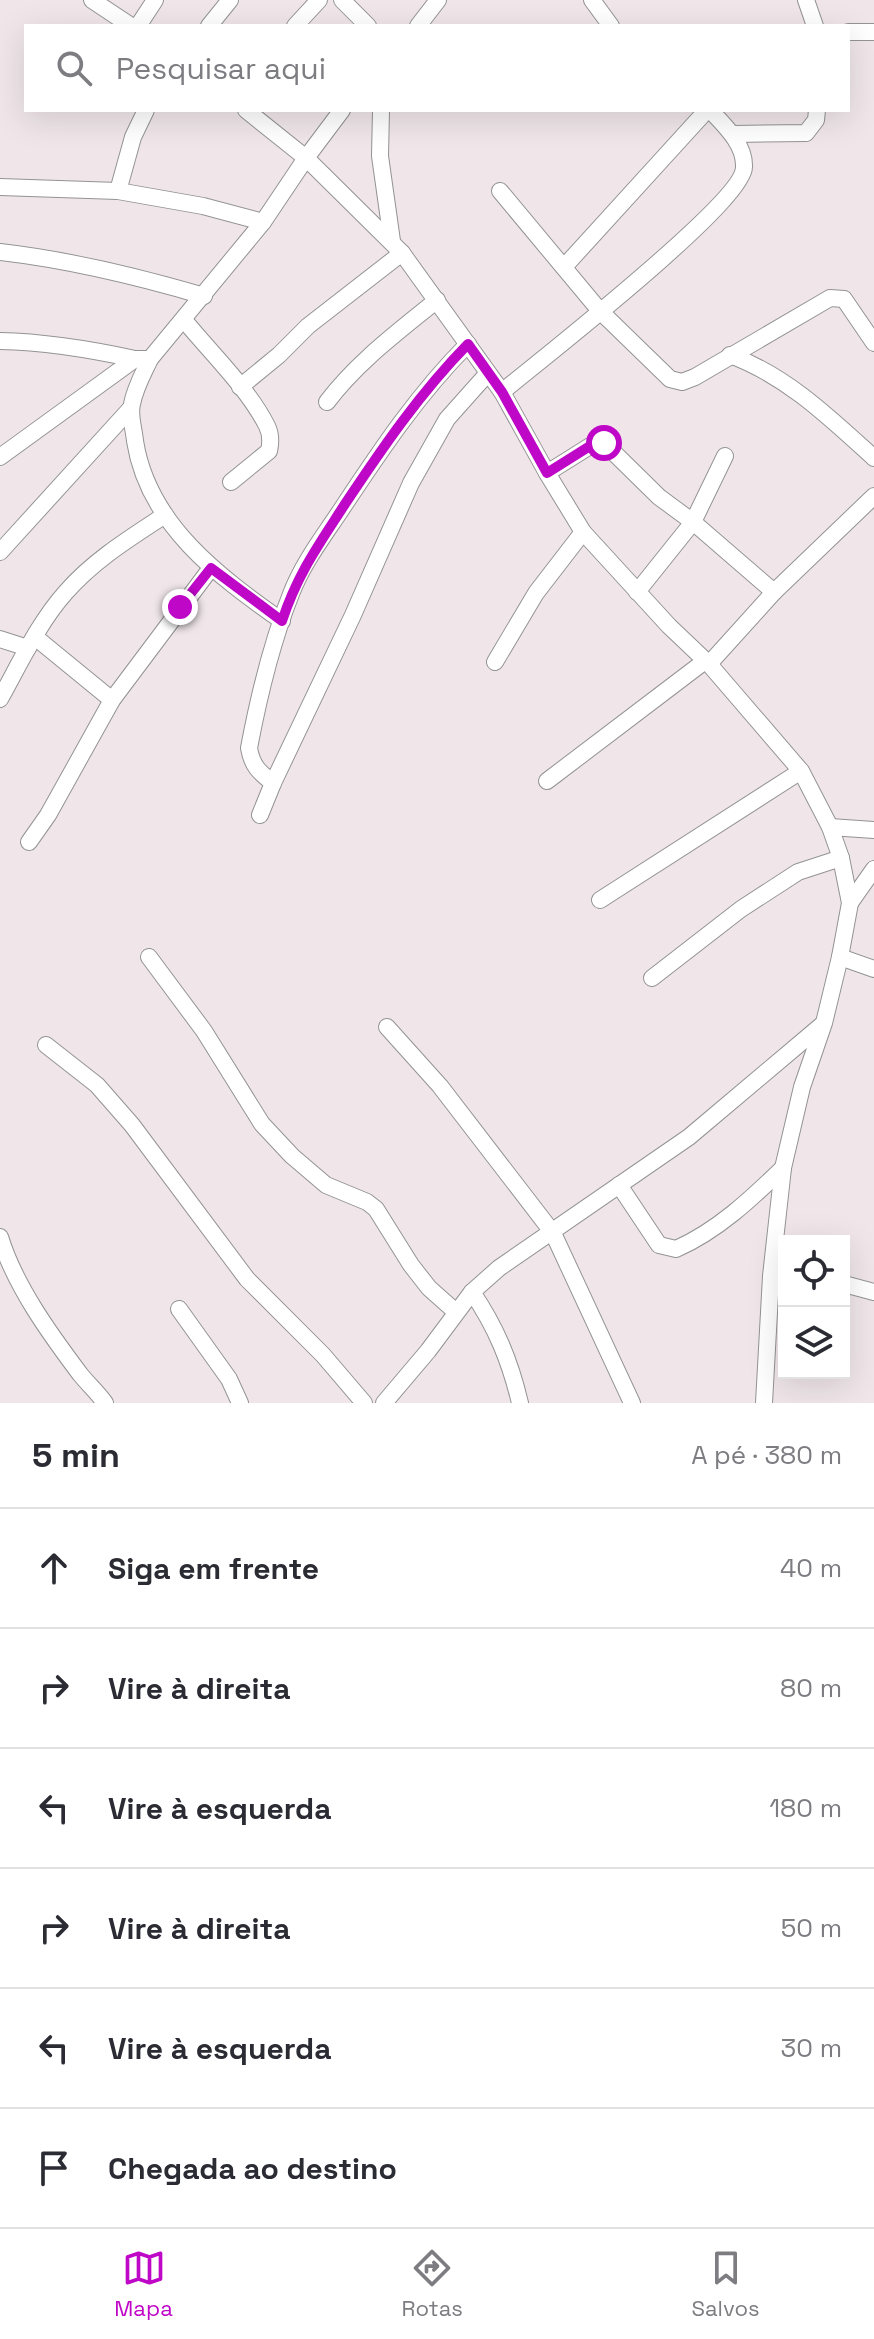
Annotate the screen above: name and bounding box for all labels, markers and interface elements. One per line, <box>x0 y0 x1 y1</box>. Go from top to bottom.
search box <box>24 24 850 112</box>
icon: search <box>52 46 96 90</box>
text: Pesquisar aqui <box>116 49 326 88</box>
route start <box>586 425 622 461</box>
route end <box>162 589 198 625</box>
map controls <box>778 1235 850 1379</box>
button: locate <box>778 1235 850 1307</box>
button: layers <box>778 1307 850 1379</box>
text: 5 min <box>32 1434 120 1477</box>
text: A pé · 380 m <box>691 1438 842 1472</box>
icon: ahead <box>32 1546 76 1590</box>
text: Siga em frente <box>108 1549 319 1588</box>
text: 40 m <box>780 1551 842 1585</box>
icon: right <box>32 1666 76 1710</box>
text: Vire à direita <box>108 1669 291 1708</box>
text: 80 m <box>780 1671 842 1705</box>
icon: left <box>32 1786 76 1830</box>
text: Vire à esquerda <box>108 1789 332 1828</box>
text: 180 m <box>769 1791 842 1825</box>
icon: right <box>32 1906 76 1950</box>
text: Vire à direita <box>108 1909 291 1948</box>
text: 50 m <box>781 1911 842 1945</box>
icon: left <box>32 2026 76 2070</box>
text: Vire à esquerda <box>108 2029 332 2068</box>
text: 30 m <box>781 2031 842 2065</box>
icon: arrive <box>32 2146 76 2190</box>
text: Chegada ao destino <box>108 2149 397 2188</box>
tab: Mapa <box>114 2246 173 2322</box>
tab: Rotas <box>402 2246 463 2322</box>
tab: Salvos <box>691 2246 760 2322</box>

